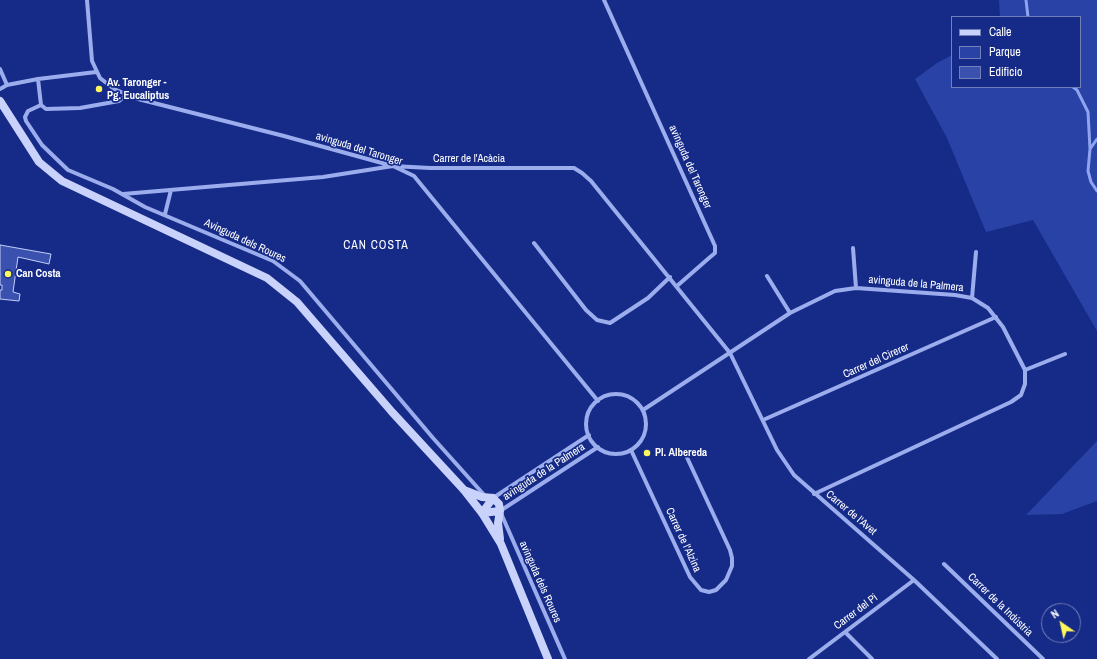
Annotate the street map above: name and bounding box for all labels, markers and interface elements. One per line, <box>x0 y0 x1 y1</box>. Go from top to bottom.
legend <box>951 16 1081 88</box>
text: Calle <box>989 24 1011 40</box>
text: Parque <box>989 44 1021 60</box>
text: Edificio <box>989 64 1022 80</box>
place label: Av. Taronger - Pg. Eucaliptus <box>107 76 169 102</box>
marker: Av. Taronger - Pg. Eucaliptus <box>94 84 104 94</box>
street label: avinguda del Taronger <box>666 123 714 211</box>
street label: avinguda del Taronger <box>314 130 404 168</box>
street label: Carrer de l'Acàcia <box>433 152 505 166</box>
street label: Avinguda dels Roures <box>202 216 288 266</box>
district label: CAN COSTA <box>343 239 409 253</box>
place label: Can Costa <box>16 267 61 281</box>
marker: Can Costa <box>3 269 13 279</box>
street label: avinguda de la Palmera <box>868 273 964 295</box>
street label: Carrer del Cirerer <box>841 341 911 381</box>
street label: avinguda de la Palmera <box>500 441 588 503</box>
place label: Pl. Albereda <box>655 446 707 460</box>
marker: Pl. Albereda <box>642 448 652 458</box>
street label: Carrer de l'Avet <box>823 488 879 538</box>
street label: Carrer de l'Alzina <box>662 506 704 574</box>
street label: avinguda dels Roures <box>516 539 564 625</box>
street label: Carrer de la Indústria <box>965 571 1035 639</box>
street label: Carrer del Pi <box>832 591 880 633</box>
north arrow <box>1041 603 1081 643</box>
text: N <box>1048 606 1061 622</box>

